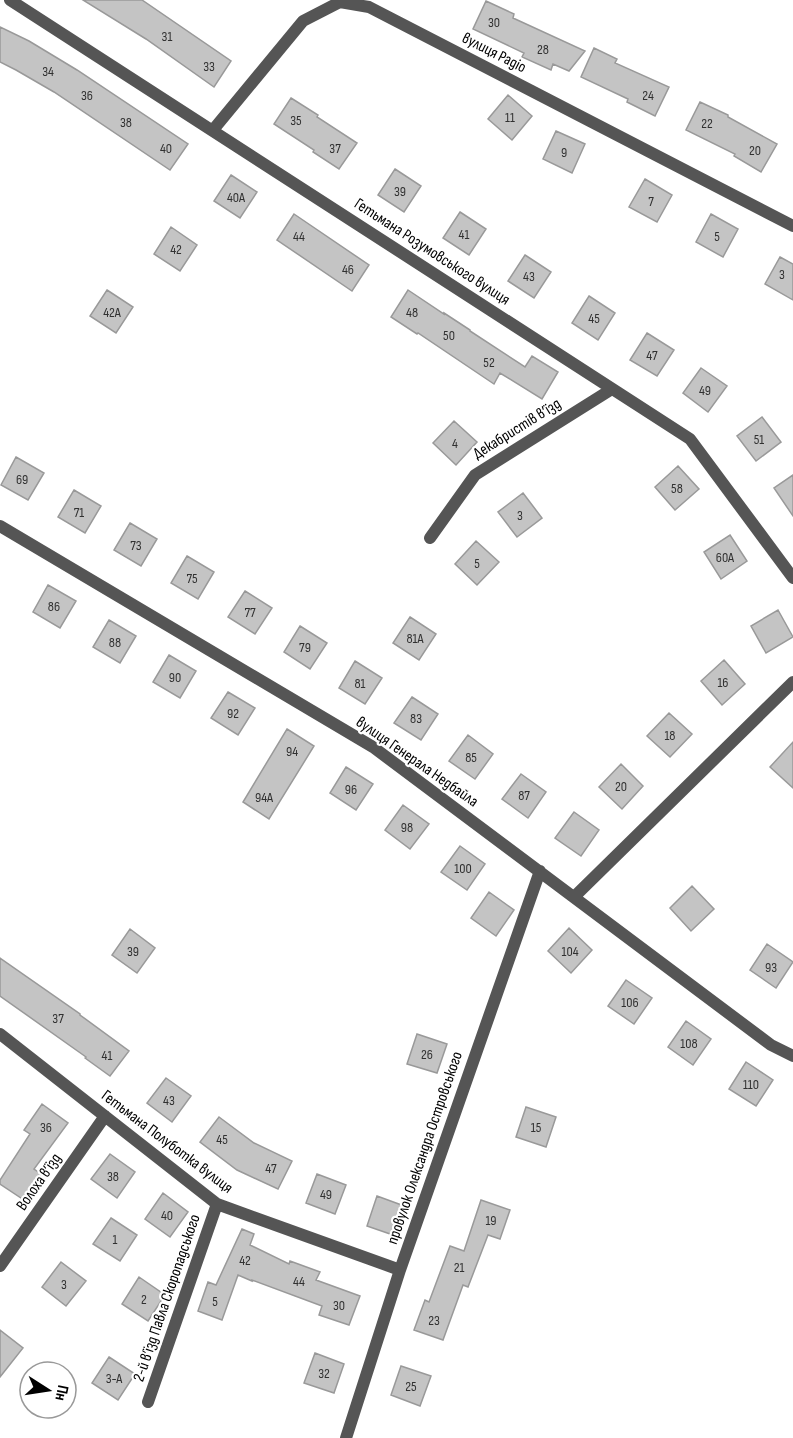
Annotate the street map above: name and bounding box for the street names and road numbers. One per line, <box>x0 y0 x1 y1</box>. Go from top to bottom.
street label: вулиця Радіо <box>459 29 529 77</box>
street label: Гетьмана Розумовського вулиця <box>351 195 513 309</box>
street label: Декабристів в’їзд <box>470 394 564 464</box>
street label: вулиця Генерала Недбайла <box>352 713 482 811</box>
street label: провулок Олександра Островського <box>383 1049 467 1247</box>
street label: Гетьмана Полуботка вулиця <box>98 1086 236 1198</box>
street label: Волоха в’їзд <box>12 1150 66 1214</box>
street label: 2-й в’їзд Павла Скоропадського <box>129 1212 205 1384</box>

